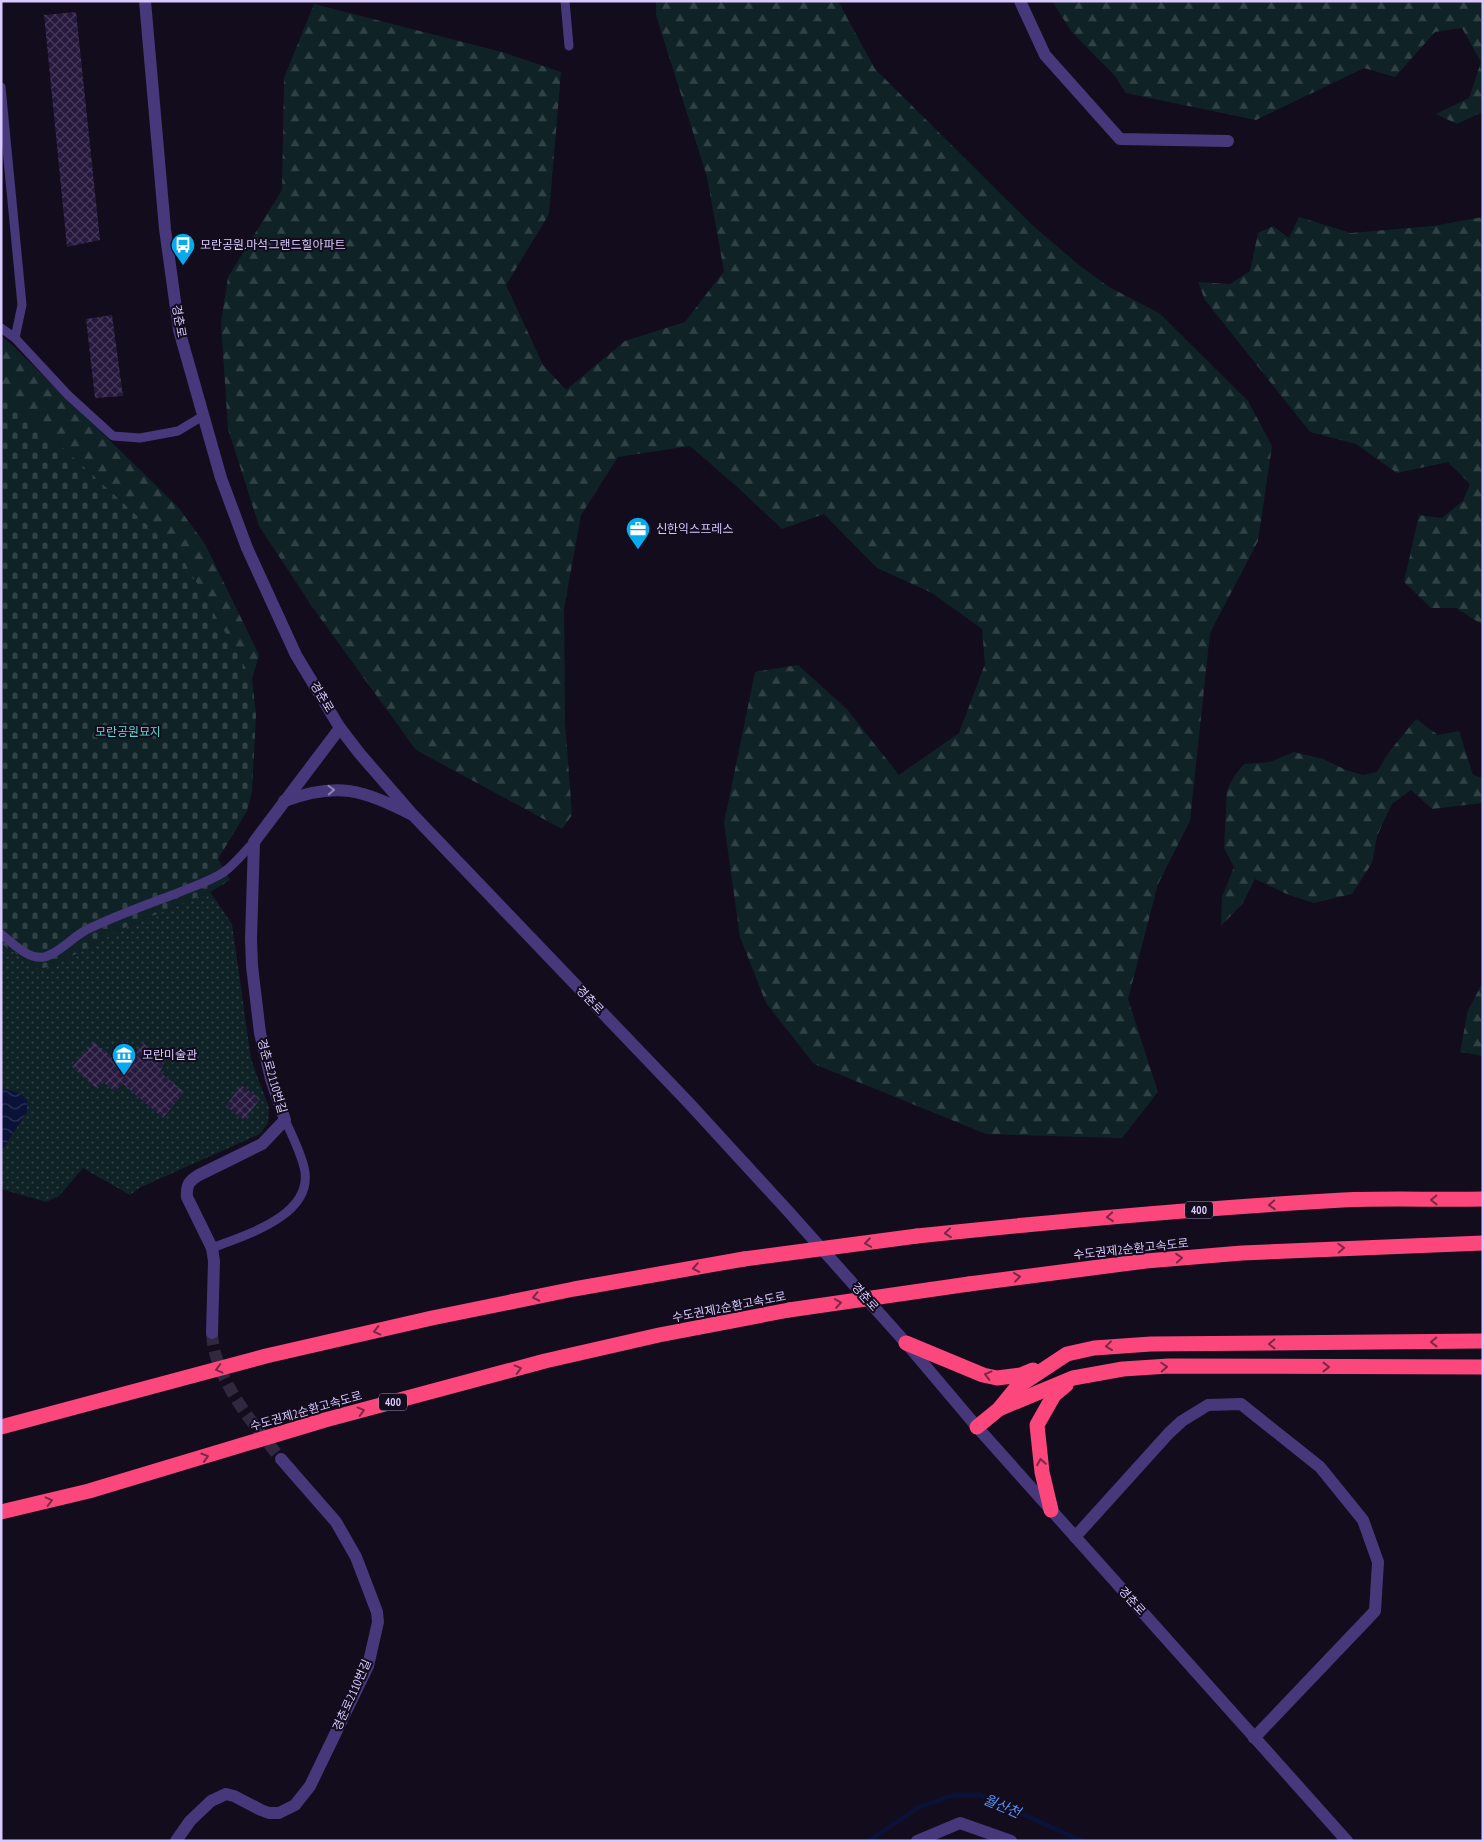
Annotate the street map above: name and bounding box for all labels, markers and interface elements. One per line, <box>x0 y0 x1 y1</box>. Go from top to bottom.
bus stop icon: 모란공원.마석그랜드힐아파트 <box>170 232 196 266</box>
place label: 모란공원.마석그랜드힐아파트 <box>200 237 346 252</box>
street label: 경춘로 <box>169 303 190 339</box>
office icon: 신한익스프레스 <box>625 516 651 550</box>
place label: 신한익스프레스 <box>656 521 733 536</box>
street label: 경춘로 <box>307 679 337 715</box>
park label: 모란공원묘지 <box>95 724 161 739</box>
one-way arrow <box>327 785 335 796</box>
street label: 경춘로 <box>573 983 607 1017</box>
street label: 경춘로2110번길 <box>255 1037 290 1115</box>
museum icon: 모란미술관 <box>111 1042 137 1076</box>
place label: 모란미술관 <box>142 1047 197 1062</box>
one-way arrow <box>1430 1194 1438 1205</box>
one-way arrow <box>1267 1200 1275 1211</box>
road number: 400 <box>1185 1202 1213 1218</box>
one-way arrow <box>1105 1212 1113 1223</box>
one-way arrow <box>944 1227 952 1238</box>
street label: 수도권제2순환고속도로 <box>1073 1235 1189 1262</box>
one-way arrow <box>864 1237 872 1248</box>
one-way arrow <box>1337 1243 1345 1254</box>
one-way arrow <box>1175 1253 1183 1264</box>
one-way arrow <box>692 1262 700 1272</box>
one-way arrow <box>1013 1273 1022 1283</box>
street label: 경춘로 <box>849 1279 882 1314</box>
street label: 수도권제2순환고속도로 <box>671 1288 787 1325</box>
one-way arrow <box>532 1291 541 1301</box>
one-way arrow <box>834 1298 842 1309</box>
one-way arrow <box>373 1325 382 1336</box>
one-way arrow <box>1430 1337 1438 1347</box>
one-way arrow <box>1267 1338 1275 1349</box>
one-way arrow <box>1105 1340 1113 1351</box>
one-way arrow <box>1160 1362 1168 1372</box>
one-way arrow <box>1323 1362 1331 1372</box>
one-way arrow <box>215 1363 224 1374</box>
one-way arrow <box>513 1364 521 1374</box>
one-way arrow <box>984 1371 992 1381</box>
street label: 수도권제2순환고속도로 <box>248 1387 364 1434</box>
road number: 400 <box>379 1394 407 1410</box>
one-way arrow <box>356 1406 365 1417</box>
one-way arrow <box>200 1452 209 1462</box>
one-way arrow <box>1036 1458 1046 1466</box>
one-way arrow <box>44 1496 53 1507</box>
street label: 경춘로 <box>1116 1583 1149 1618</box>
street label: 경춘로2110번길 <box>329 1657 374 1733</box>
water label: 월산천 <box>981 1790 1024 1822</box>

